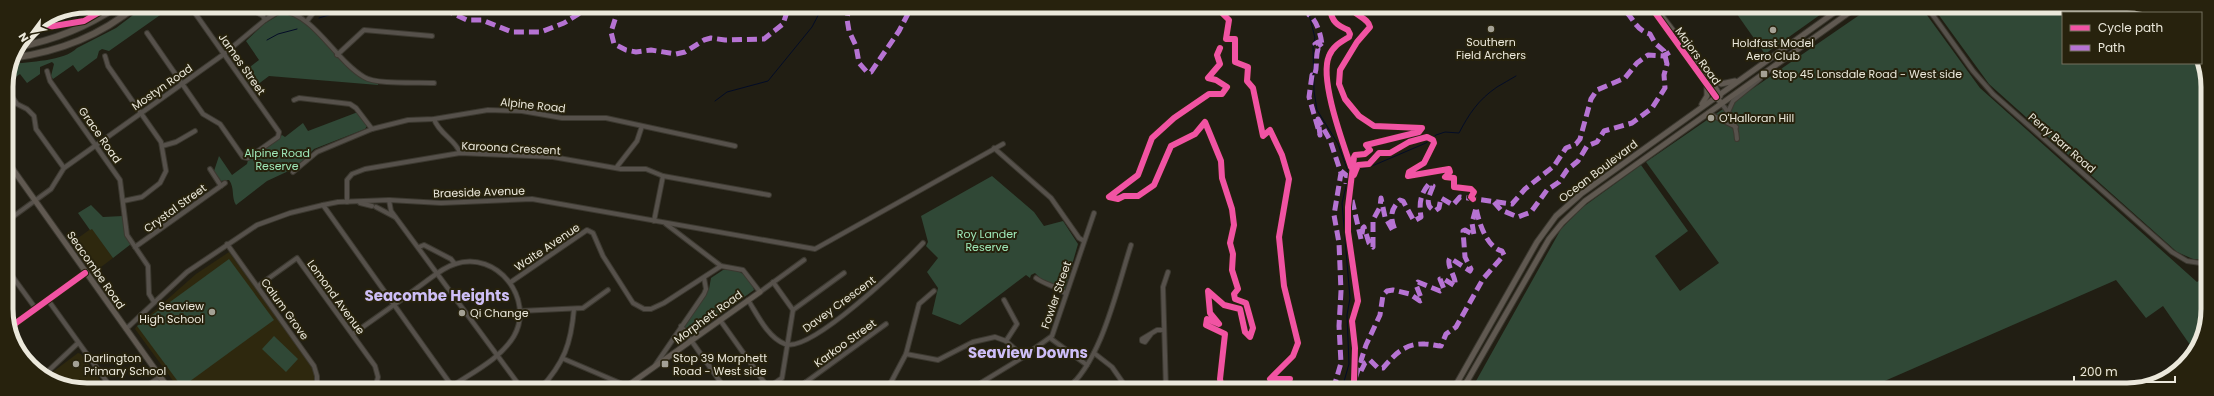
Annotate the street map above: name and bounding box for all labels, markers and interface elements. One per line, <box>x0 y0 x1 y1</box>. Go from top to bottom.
north arrow <box>12 12 52 52</box>
legend <box>2062 12 2202 64</box>
text: Cycle path <box>2098 19 2163 36</box>
marker: Southern Field Archers <box>1486 24 1496 34</box>
street label: Majors Road <box>1672 24 1724 88</box>
marker: Holdfast Model Aero Club <box>1768 25 1778 35</box>
text: N <box>15 30 32 45</box>
street label: James Street <box>215 30 269 98</box>
place label: Southern Field Archers <box>1456 34 1526 63</box>
place label: Holdfast Model Aero Club <box>1732 35 1814 64</box>
text: Path <box>2098 39 2125 56</box>
street label: Mostyn Road <box>128 60 196 114</box>
place label: Stop 45 Lonsdale Road - West side <box>1772 66 1962 82</box>
marker: Stop 45 Lonsdale Road - West side <box>1759 69 1769 79</box>
street label: Alpine Road <box>500 94 566 116</box>
street label: Grace Road <box>75 104 125 166</box>
street label: Perry Barr Road <box>2025 109 2099 177</box>
place label: O'Halloran Hill <box>1719 110 1794 126</box>
marker: O'Halloran Hill <box>1706 113 1716 123</box>
street label: Ocean Boulevard <box>1555 136 1641 206</box>
street label: Karoona Crescent <box>461 137 561 159</box>
park label: Alpine Road Reserve <box>244 145 310 174</box>
street label: Crystal Street <box>140 180 210 236</box>
street label: Braeside Avenue <box>433 182 525 202</box>
street label: Waite Avenue <box>511 219 583 275</box>
park label: Roy Lander Reserve <box>957 226 1017 255</box>
street label: Seacombe Road <box>63 228 129 312</box>
street label: Lomond Avenue <box>303 256 369 338</box>
street label: Fowler Street <box>1037 259 1075 331</box>
street label: Davey Crescent <box>799 272 879 336</box>
street label: Calum Grove <box>257 275 313 343</box>
district label: Seacombe Heights <box>364 285 510 306</box>
street label: Morphett Road <box>670 287 746 347</box>
place label: Seaview High School <box>139 298 204 327</box>
place label: Qi Change <box>470 305 529 321</box>
marker: Seaview High School <box>207 307 217 317</box>
marker: Qi Change <box>457 308 467 318</box>
street label: Karkoo Street <box>811 315 879 371</box>
district label: Seaview Downs <box>968 342 1088 363</box>
place label: Darlington Primary School <box>84 350 166 379</box>
place label: Stop 39 Morphett Road - West side <box>673 350 767 379</box>
scale bar <box>2074 358 2175 384</box>
marker: Darlington Primary School <box>71 359 81 369</box>
marker: Stop 39 Morphett Road - West side <box>660 359 670 369</box>
text: 200 m <box>2080 363 2118 380</box>

